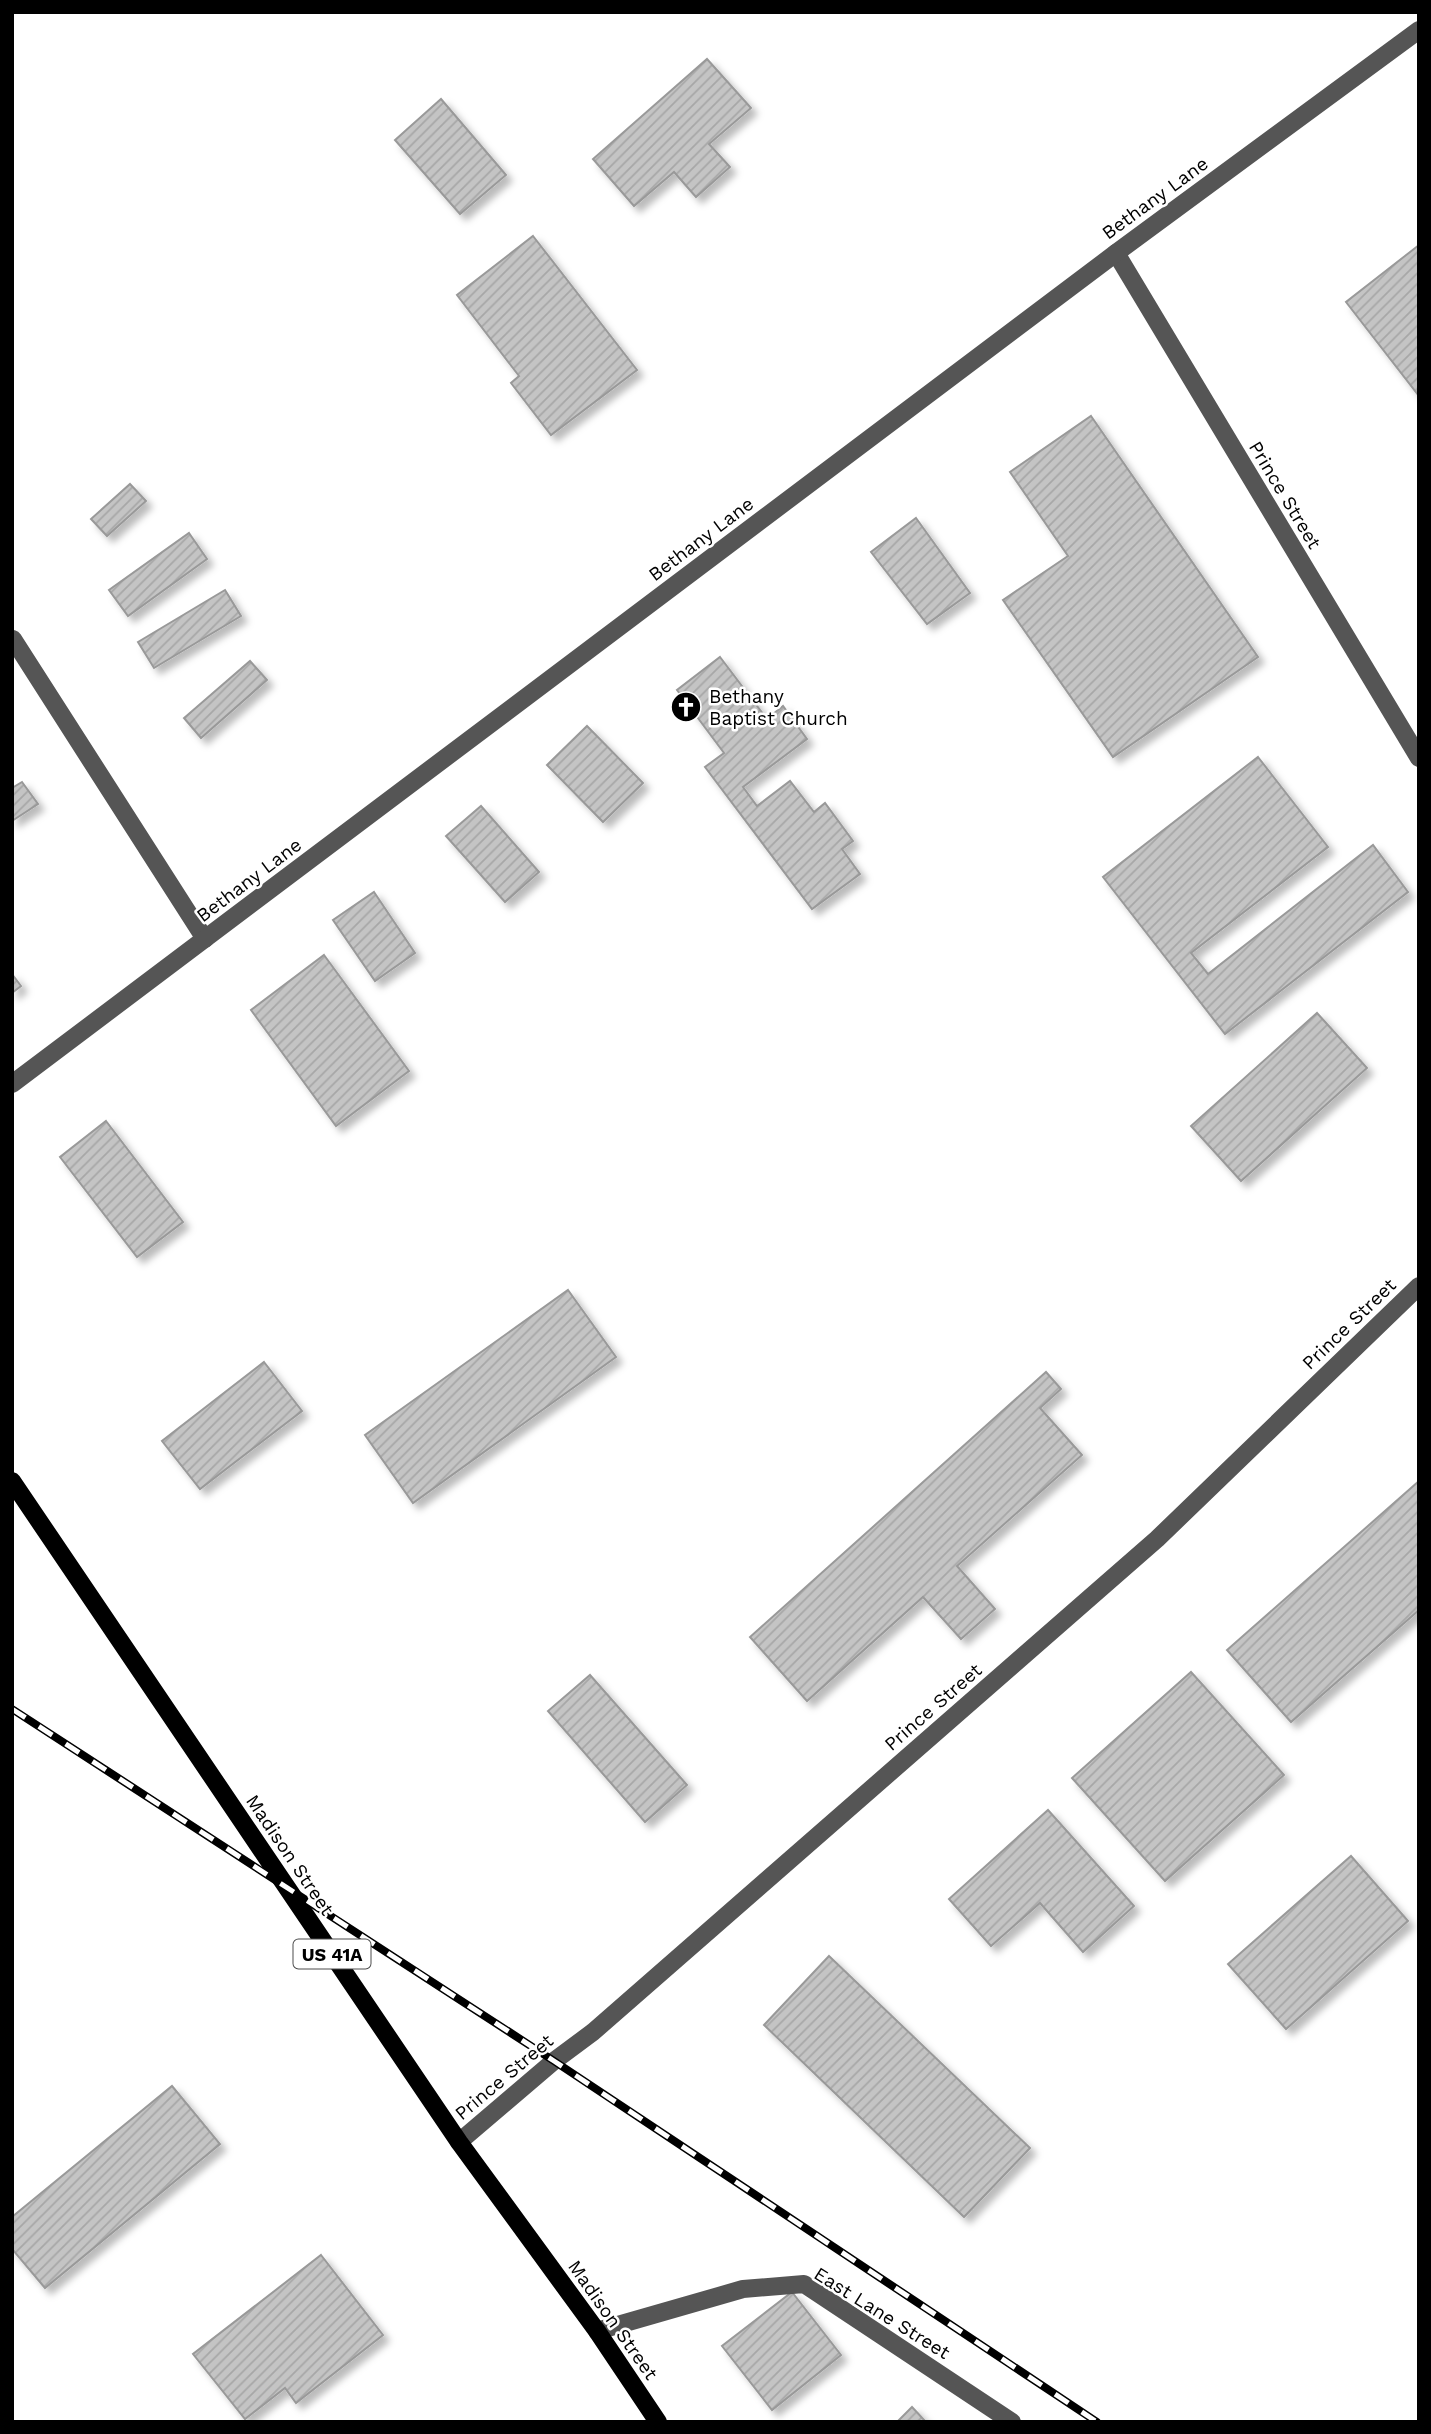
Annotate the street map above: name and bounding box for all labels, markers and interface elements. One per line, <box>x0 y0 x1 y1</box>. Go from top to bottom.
street label: Bethany Lane <box>1097 152 1213 244</box>
street label: Prince Street <box>1244 437 1326 553</box>
street label: Bethany Lane <box>644 492 758 586</box>
place label: Bethany Baptist Church <box>709 685 848 730</box>
church icon: Bethany Baptist Church <box>669 690 703 724</box>
street label: Bethany Lane <box>192 833 306 927</box>
street label: Prince Street <box>1297 1274 1401 1374</box>
street label: Prince Street <box>880 1658 986 1756</box>
street label: Madison Street <box>241 1790 339 1920</box>
road number: US 41A <box>294 1940 370 1968</box>
street label: Prince Street <box>450 2029 558 2125</box>
street label: Madison Street <box>563 2256 663 2384</box>
street label: East Lane Street <box>810 2262 954 2364</box>

